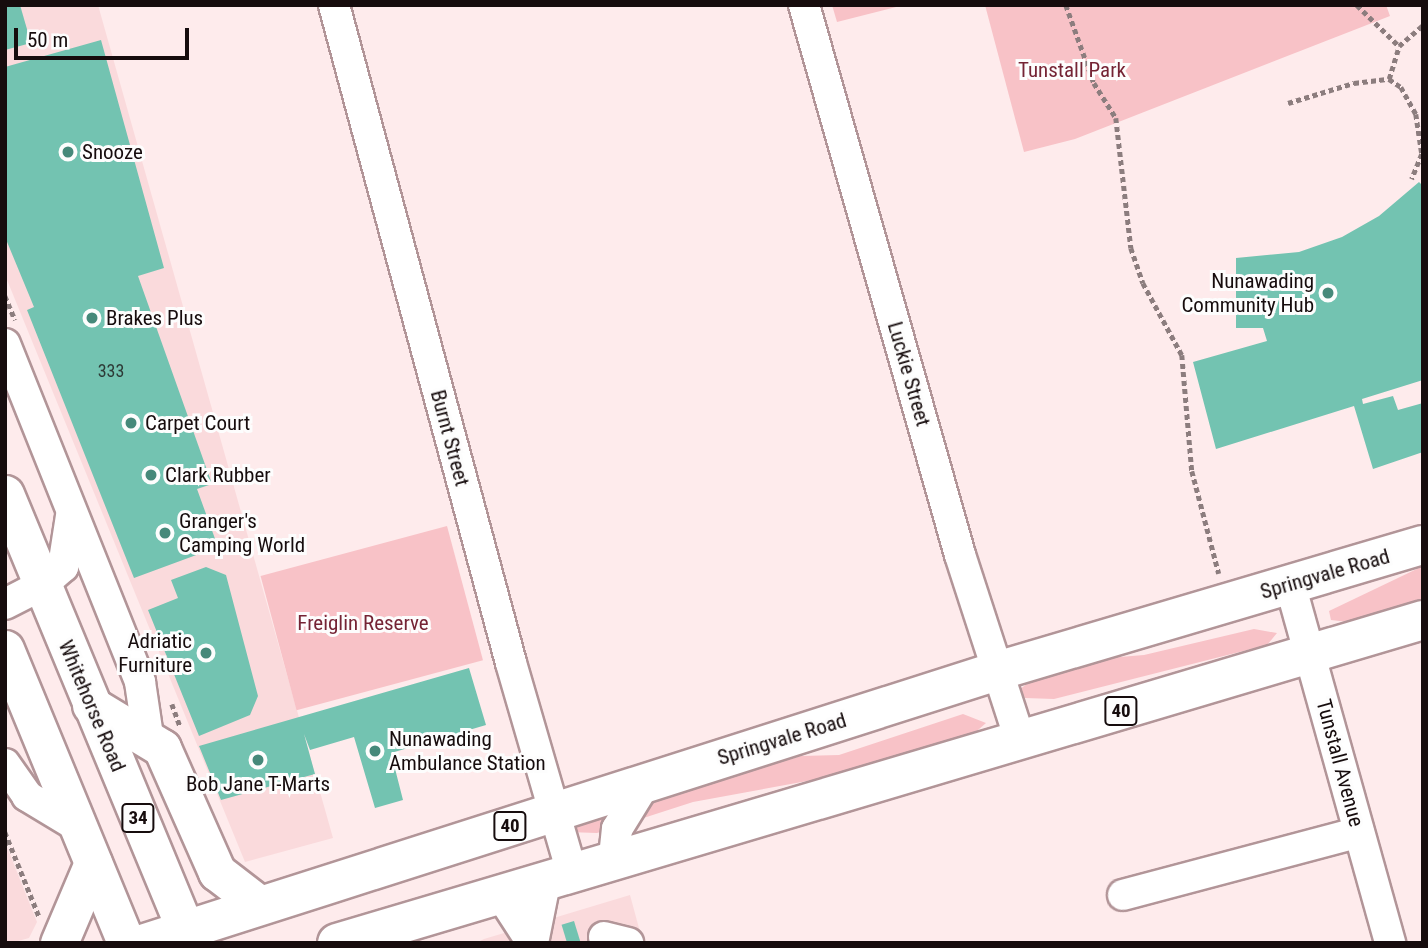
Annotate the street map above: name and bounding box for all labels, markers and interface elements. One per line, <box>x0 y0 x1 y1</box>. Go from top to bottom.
scale bar <box>18 14 192 58</box>
text: 50 m <box>27 28 68 52</box>
park label: Tunstall Park <box>1018 57 1126 83</box>
place label: Snooze <box>82 139 143 165</box>
marker: Snooze <box>60 144 76 160</box>
place label: Nunawading Community Hub <box>1181 268 1314 318</box>
marker: Nunawading Community Hub <box>1320 285 1336 301</box>
place label: Brakes Plus <box>106 305 203 331</box>
marker: Brakes Plus <box>84 310 100 326</box>
street label: Luckie Street <box>882 319 936 429</box>
house number: 333 <box>98 360 124 382</box>
street label: Burnt Street <box>425 387 475 489</box>
place label: Carpet Court <box>145 410 250 436</box>
marker: Carpet Court <box>123 415 139 431</box>
place label: Clark Rubber <box>165 462 271 488</box>
marker: Clark Rubber <box>143 467 159 483</box>
place label: Granger's Camping World <box>179 508 305 558</box>
marker: Granger's Camping World <box>157 525 173 541</box>
street label: Springvale Road <box>1257 543 1393 605</box>
park label: Freiglin Reserve <box>297 610 429 636</box>
place label: Adriatic Furniture <box>118 628 192 678</box>
street label: Whitehorse Road <box>53 636 131 776</box>
marker: Adriatic Furniture <box>198 645 214 661</box>
road number: 40 <box>1104 696 1138 726</box>
street label: Tunstall Avenue <box>1311 696 1369 830</box>
street label: Springvale Road <box>714 707 850 771</box>
place label: Nunawading Ambulance Station <box>389 726 546 776</box>
marker: Nunawading Ambulance Station <box>367 743 383 759</box>
marker: Bob Jane T-Marts <box>250 752 266 768</box>
place label: Bob Jane T-Marts <box>186 771 330 797</box>
road number: 34 <box>120 803 156 834</box>
road number: 40 <box>492 810 528 842</box>

